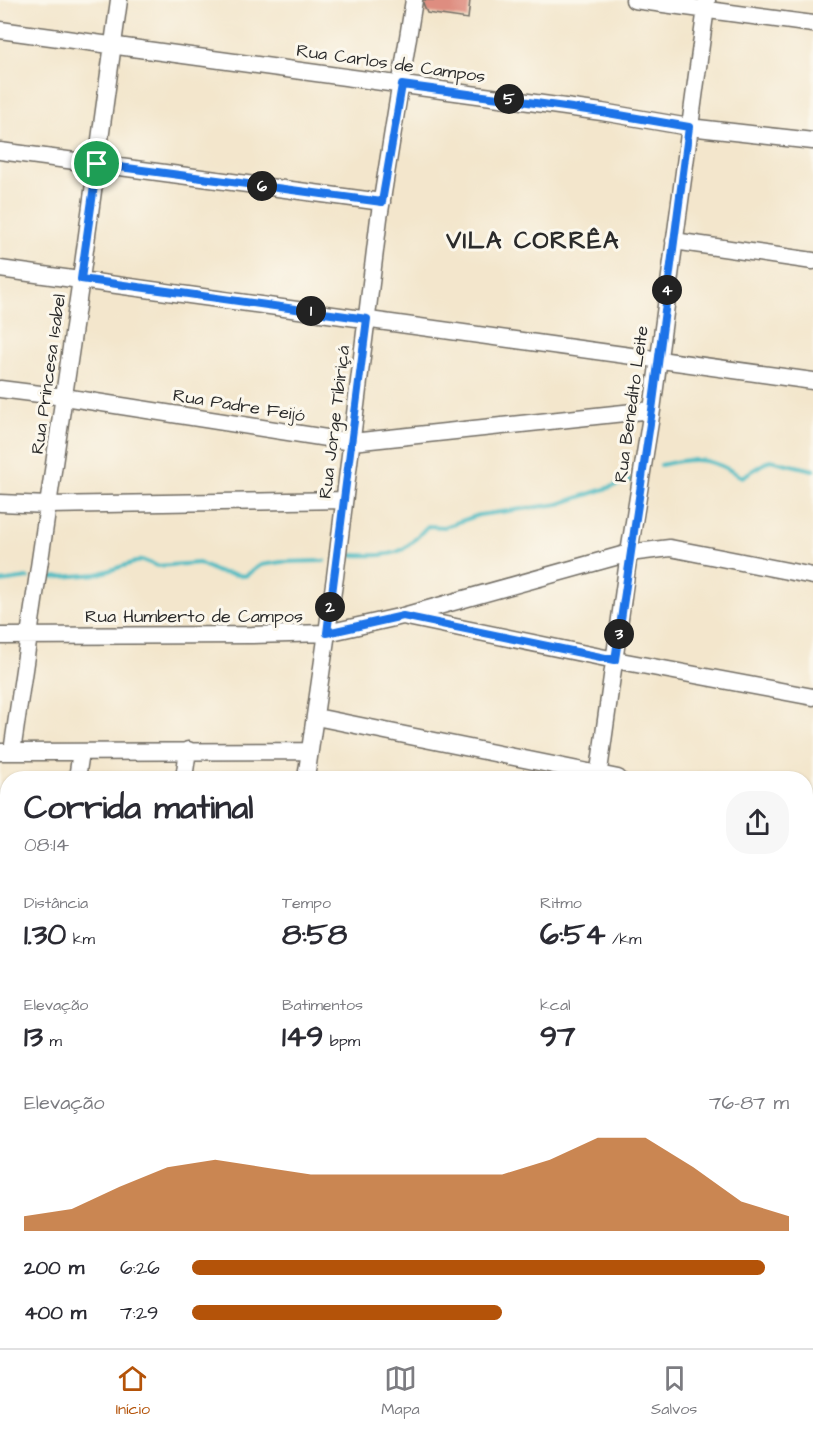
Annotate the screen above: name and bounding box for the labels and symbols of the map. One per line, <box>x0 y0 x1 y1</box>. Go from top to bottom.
street label: Rua Carlos de Campos <box>295 38 487 89</box>
pin: 5 <box>494 84 524 114</box>
pin <box>71 138 122 189</box>
pin: 6 <box>247 171 277 201</box>
district label: VILA CORRÊA <box>445 224 620 258</box>
pin: 4 <box>652 275 682 305</box>
street label: Rua Princesa Isabel <box>25 292 72 456</box>
pin: 1 <box>296 296 326 326</box>
street label: Rua Benedito Leite <box>608 324 655 484</box>
street label: Rua Jorge Tibiriçá <box>313 344 357 500</box>
street label: Rua Padre Feijó <box>171 383 307 428</box>
pin: 2 <box>315 592 345 622</box>
street label: Rua Humberto de Campos <box>85 604 303 629</box>
pin: 3 <box>604 619 634 649</box>

